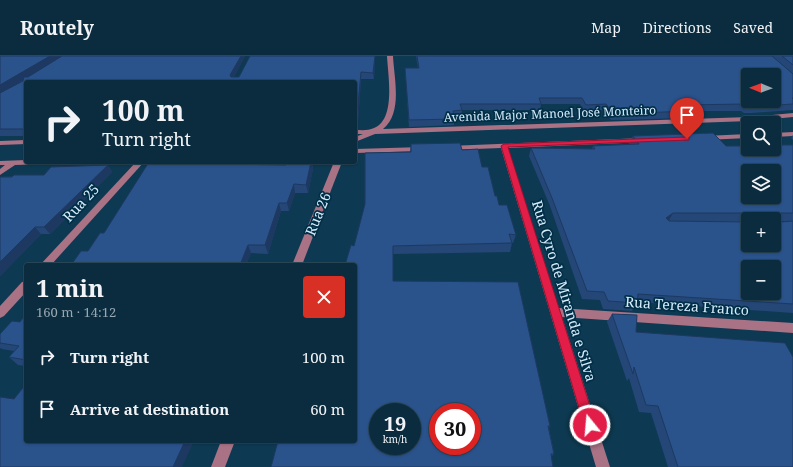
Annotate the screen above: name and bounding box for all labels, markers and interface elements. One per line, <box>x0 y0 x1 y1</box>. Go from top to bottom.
text: Routely <box>20 15 94 41</box>
text: Map <box>591 18 621 37</box>
text: Directions <box>643 18 711 37</box>
text: Saved <box>733 18 773 37</box>
north arrow <box>741 68 781 108</box>
map controls <box>741 68 781 300</box>
text: 100 m <box>102 91 184 129</box>
icon: right <box>36 96 88 148</box>
pin <box>670 98 704 139</box>
street label: Avenida Major Manoel José Monteiro <box>444 101 656 126</box>
icon: arrive <box>676 104 698 126</box>
button: search <box>741 116 781 156</box>
text: Turn right <box>102 127 191 151</box>
button: layers <box>741 164 781 204</box>
street label: Rua 25 <box>58 180 103 226</box>
street label: Rua 26 <box>300 189 335 238</box>
street label: Rua Cyro de Miranda e Silva <box>528 198 601 384</box>
button: + <box>741 212 781 252</box>
button: − <box>741 260 781 300</box>
text: 1 min <box>36 271 104 304</box>
button: close <box>303 276 345 318</box>
street label: Rua Tereza Franco <box>624 292 750 319</box>
text: 160 m · 14:12 <box>36 303 116 321</box>
icon: right <box>36 346 58 368</box>
text: Turn right <box>70 347 149 367</box>
text: 100 m <box>302 347 345 367</box>
icon: arrive <box>36 398 58 420</box>
text: Arrive at destination <box>70 399 229 419</box>
text: 60 m <box>310 399 345 419</box>
speed limit sign: 30 <box>429 403 481 455</box>
position arrow <box>569 404 611 446</box>
text: 19 <box>384 410 406 437</box>
text: km/h <box>383 432 407 446</box>

